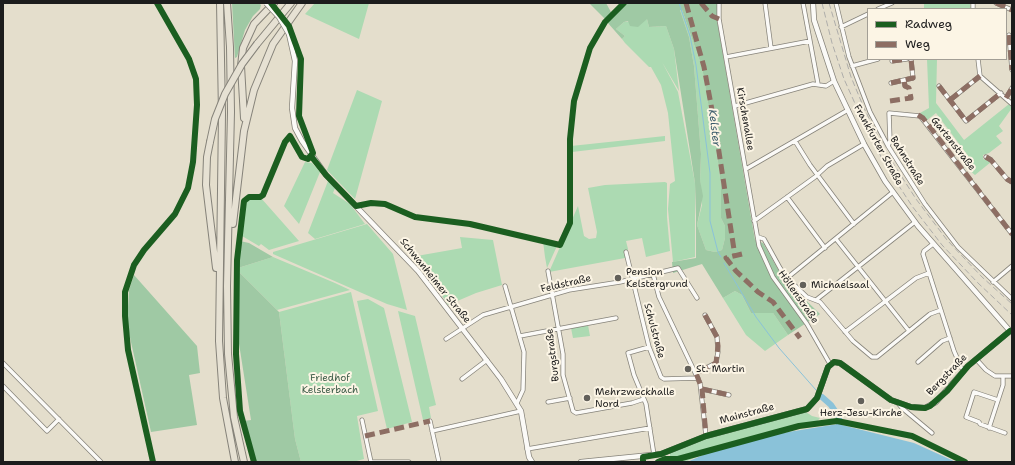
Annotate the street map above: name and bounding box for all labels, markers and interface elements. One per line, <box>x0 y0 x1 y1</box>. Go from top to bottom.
legend <box>867 8 1007 60</box>
text: Radweg <box>905 16 952 32</box>
text: Weg <box>905 36 930 52</box>
street label: Kirschenallee <box>734 86 756 152</box>
street label: Frankfurter Straße <box>851 102 905 188</box>
water label: Kelster <box>705 109 723 147</box>
street label: Gartenstraße <box>928 115 978 173</box>
street label: Bahnstraße <box>887 134 927 188</box>
street label: Schwanheimer Straße <box>397 236 473 326</box>
place label: Pension Kelstergrund <box>626 266 688 290</box>
street label: Höllenstraße <box>775 268 821 326</box>
street label: Feldstraße <box>540 272 592 296</box>
marker: Pension Kelstergrund <box>613 273 623 283</box>
place label: Michaelsaal <box>811 279 869 291</box>
marker: Michaelsaal <box>798 280 808 290</box>
street label: Schulstraße <box>641 302 667 360</box>
street label: Burgstraße <box>544 328 562 382</box>
street label: Bergstraße <box>924 352 970 398</box>
place label: St. Martin <box>696 363 745 375</box>
marker: St. Martin <box>683 364 693 374</box>
park label: Friedhof Kelsterbach <box>302 372 358 396</box>
place label: Mehrzweckhalle Nord <box>595 386 675 410</box>
marker: Mehrzweckhalle Nord <box>582 393 592 403</box>
marker: Herz-Jesu-Kirche <box>856 396 866 406</box>
street label: Mainstraße <box>718 401 776 427</box>
place label: Herz-Jesu-Kirche <box>820 407 902 419</box>

